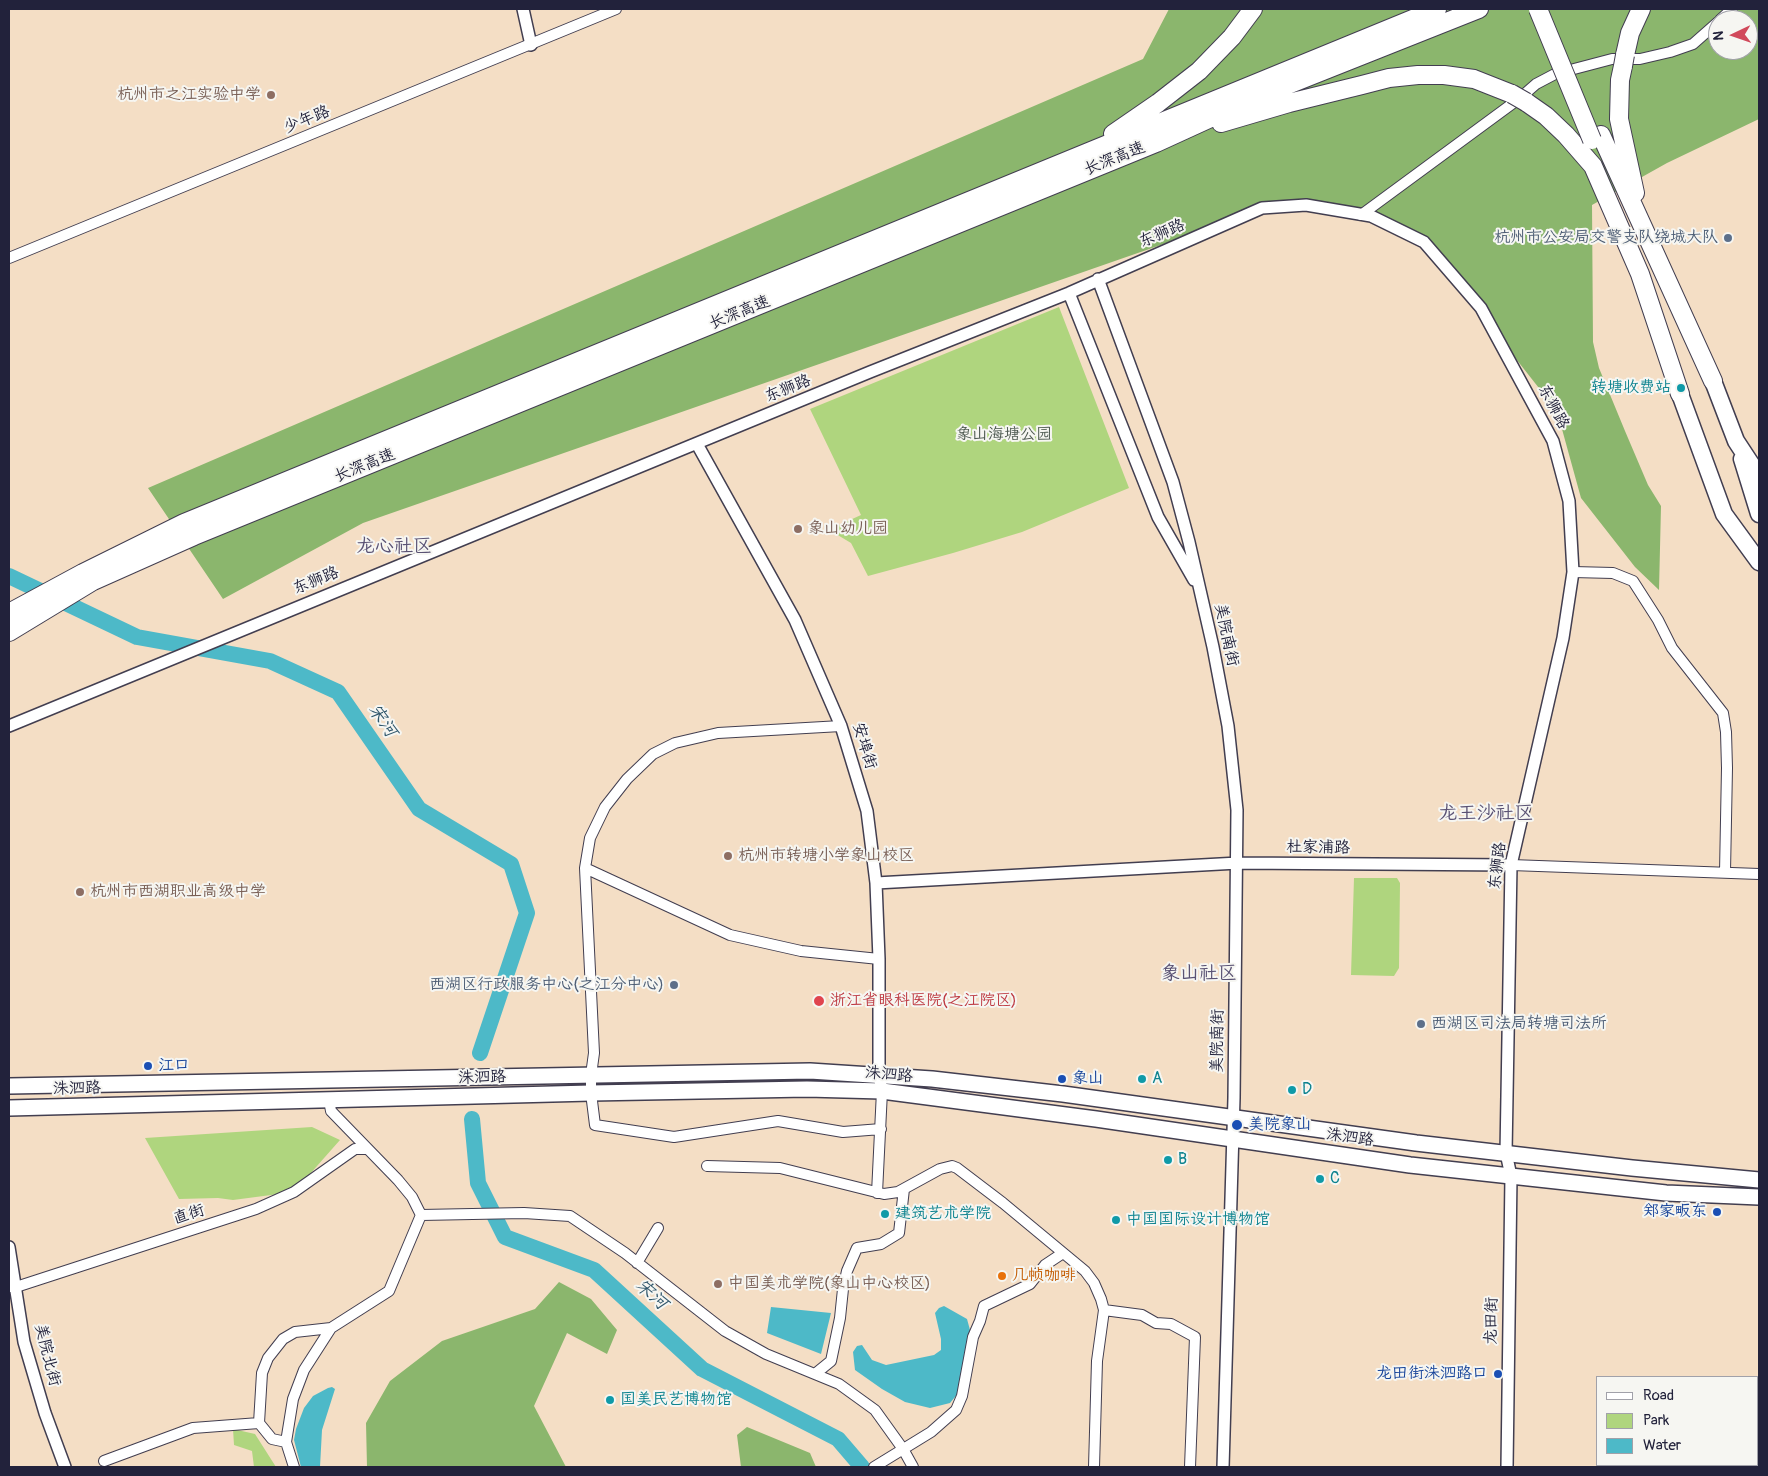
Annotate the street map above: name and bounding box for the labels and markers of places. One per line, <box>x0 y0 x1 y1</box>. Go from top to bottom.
place label: 杭州市之江实验中学 <box>117 85 261 105</box>
marker: 杭州市之江实验中学 <box>265 89 277 101</box>
place label: 杭州市公安局交警支队绕城大队 <box>1494 228 1718 248</box>
marker: 杭州市公安局交警支队绕城大队 <box>1722 232 1734 244</box>
place label: 转塘收费站 <box>1591 378 1671 398</box>
marker: 转塘收费站 <box>1675 382 1687 394</box>
place label: 象山幼儿园 <box>808 519 888 539</box>
marker: 象山幼儿园 <box>792 523 804 535</box>
place label: 杭州市转塘小学象山校区 <box>738 846 914 866</box>
marker: 杭州市转塘小学象山校区 <box>722 850 734 862</box>
place label: 杭州市西湖职业高级中学 <box>90 882 266 902</box>
marker: 杭州市西湖职业高级中学 <box>74 886 86 898</box>
place label: 西湖区行政服务中心(之江分中心) <box>429 975 664 995</box>
marker: 西湖区行政服务中心(之江分中心) <box>668 979 680 991</box>
place label: 浙江省眼科医院(之江院区) <box>830 991 1017 1011</box>
marker: 浙江省眼科医院(之江院区) <box>812 994 826 1008</box>
place label: 西湖区司法局转塘司法所 <box>1431 1014 1607 1034</box>
marker: 西湖区司法局转塘司法所 <box>1415 1018 1427 1030</box>
place label: 江口 <box>158 1056 190 1076</box>
marker: 江口 <box>142 1060 154 1072</box>
place label: 象山 <box>1072 1069 1104 1089</box>
place label: A <box>1152 1069 1162 1089</box>
marker: 象山 <box>1056 1073 1068 1085</box>
marker: A <box>1136 1073 1148 1085</box>
place label: D <box>1302 1080 1312 1100</box>
marker: D <box>1286 1084 1298 1096</box>
place label: 美院象山 <box>1248 1115 1312 1135</box>
marker: 美院象山 <box>1230 1118 1244 1132</box>
place label: B <box>1178 1150 1187 1170</box>
marker: B <box>1162 1154 1174 1166</box>
place label: C <box>1330 1169 1340 1189</box>
marker: C <box>1314 1173 1326 1185</box>
place label: 郑家畈东 <box>1643 1202 1707 1222</box>
place label: 建筑艺术学院 <box>895 1204 991 1224</box>
marker: 郑家畈东 <box>1711 1206 1723 1218</box>
marker: 建筑艺术学院 <box>879 1208 891 1220</box>
place label: 中国国际设计博物馆 <box>1126 1210 1270 1230</box>
marker: 中国国际设计博物馆 <box>1110 1214 1122 1226</box>
place label: 几帧咖啡 <box>1012 1266 1076 1286</box>
marker: 几帧咖啡 <box>996 1270 1008 1282</box>
place label: 中国美术学院(象山中心校区) <box>728 1274 931 1294</box>
marker: 中国美术学院(象山中心校区) <box>712 1278 724 1290</box>
place label: 龙田街洙泗路口 <box>1376 1364 1488 1384</box>
marker: 龙田街洙泗路口 <box>1492 1368 1504 1380</box>
place label: 国美民艺博物馆 <box>620 1390 732 1410</box>
marker: 国美民艺博物馆 <box>604 1394 616 1406</box>

